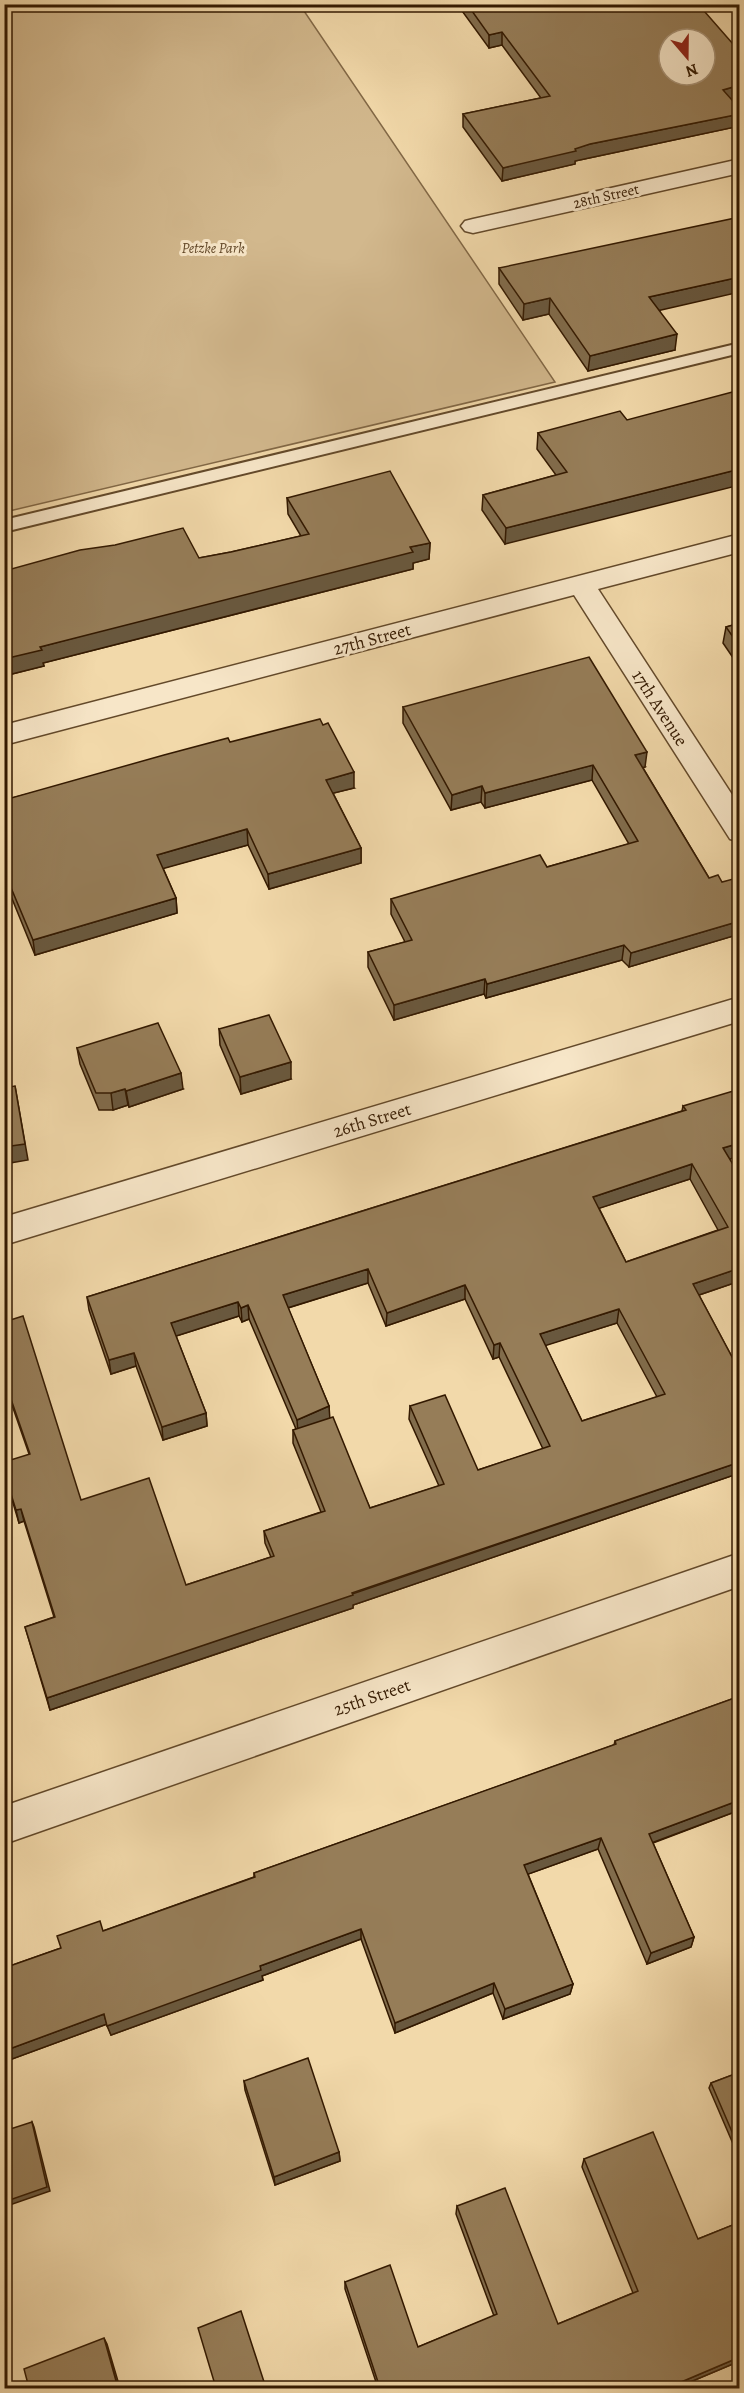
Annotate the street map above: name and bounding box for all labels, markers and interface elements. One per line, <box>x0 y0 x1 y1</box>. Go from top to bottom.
north arrow <box>657 27 717 87</box>
text: N <box>682 58 701 83</box>
street label: 28th Street <box>571 179 641 213</box>
park label: Petzke Park <box>181 238 245 258</box>
street label: 27th Street <box>330 617 414 661</box>
street label: 17th Avenue <box>626 665 694 751</box>
street label: 26th Street <box>330 1097 414 1143</box>
street label: 25th Street <box>330 1673 414 1721</box>

